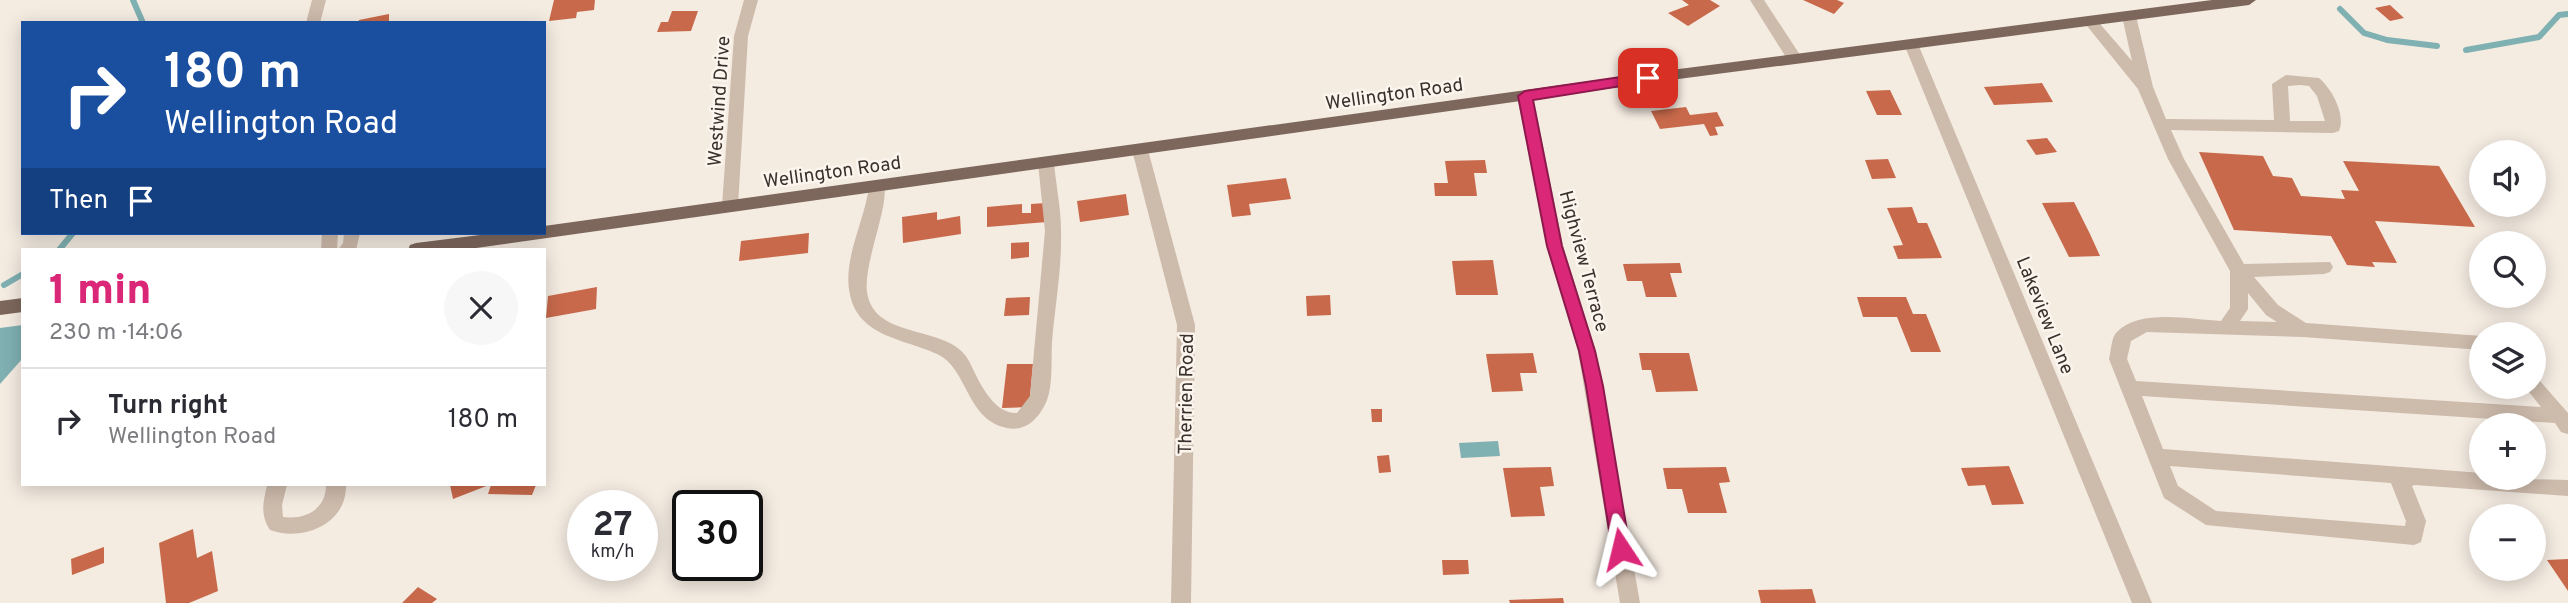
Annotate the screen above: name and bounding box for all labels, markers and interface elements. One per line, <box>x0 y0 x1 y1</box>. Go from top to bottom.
street label: Westwind Drive <box>703 35 737 167</box>
text: 180 m <box>164 44 301 106</box>
pin <box>1618 48 1678 108</box>
icon: right <box>49 49 140 140</box>
icon: arrive <box>1629 59 1667 97</box>
street label: Wellington Road <box>1324 73 1465 117</box>
text: Wellington Road <box>164 105 398 145</box>
map controls <box>2469 140 2546 581</box>
button: sound <box>2469 140 2546 217</box>
street label: Wellington Road <box>762 151 903 195</box>
icon: arrive <box>122 182 160 220</box>
text: Then <box>49 185 108 218</box>
street label: Highview Terrace <box>1553 188 1614 335</box>
button: search <box>2469 231 2546 308</box>
street label: Lakeview Lane <box>2010 253 2079 378</box>
text: 1 min <box>49 266 152 319</box>
button: close <box>444 271 518 345</box>
text: 230 m · 14:06 <box>49 319 183 348</box>
button: layers <box>2469 322 2546 399</box>
street label: Therrien Road <box>1174 333 1200 455</box>
text: Turn right <box>108 390 228 423</box>
icon: right <box>49 402 87 440</box>
text: 180 m <box>448 404 518 437</box>
button: + <box>2469 413 2546 490</box>
text: Wellington Road <box>108 423 276 452</box>
speed limit sign: 30 <box>672 490 763 581</box>
text: 27 <box>593 504 632 548</box>
button: − <box>2469 504 2546 581</box>
position arrow <box>1584 512 1658 586</box>
text: km/h <box>591 541 634 564</box>

